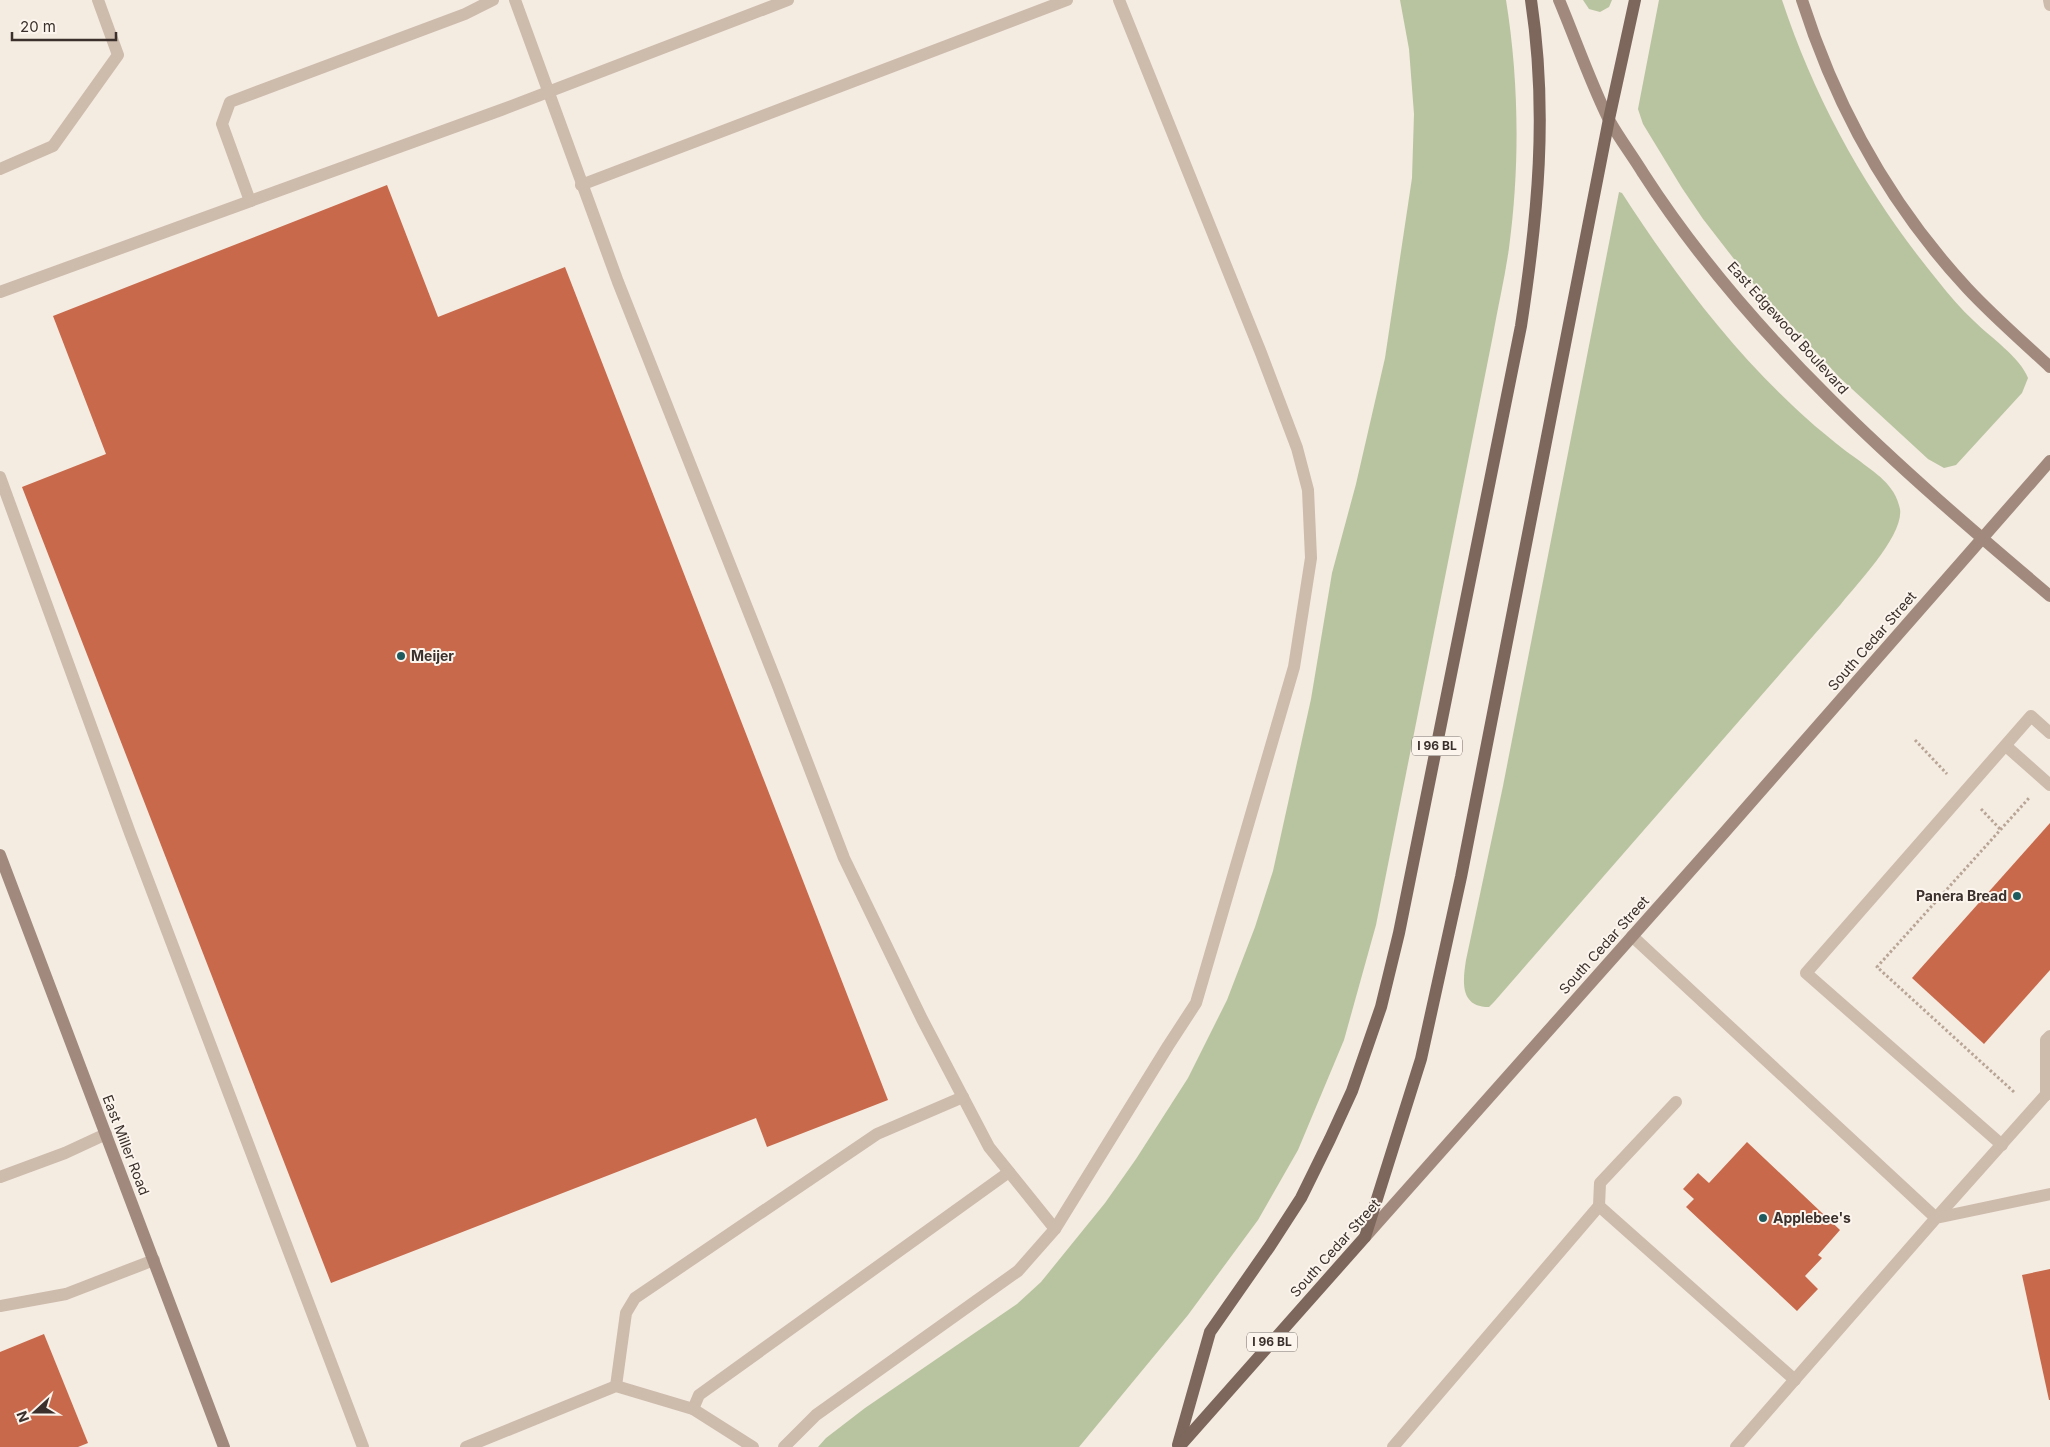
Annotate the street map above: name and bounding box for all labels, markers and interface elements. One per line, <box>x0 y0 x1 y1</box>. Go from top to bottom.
scale bar <box>12 10 116 42</box>
text: 20 m <box>20 17 56 36</box>
street label: East Edgewood Boulevard <box>1724 258 1852 397</box>
street label: South Cedar Street <box>1824 587 1920 694</box>
place label: Meijer <box>411 647 454 664</box>
marker: Meijer <box>395 650 407 662</box>
road number: I 96 BL <box>1412 736 1462 756</box>
place label: Panera Bread <box>1916 887 2007 904</box>
marker: Panera Bread <box>2011 890 2023 902</box>
street label: South Cedar Street <box>1555 892 1652 997</box>
street label: East Miller Road <box>100 1092 153 1197</box>
street label: South Cedar Street <box>1286 1195 1383 1300</box>
place label: Applebee's <box>1773 1209 1851 1226</box>
marker: Applebee's <box>1757 1212 1769 1224</box>
road number: I 96 BL <box>1247 1332 1297 1351</box>
north arrow <box>10 1387 60 1437</box>
text: N <box>13 1409 32 1425</box>

